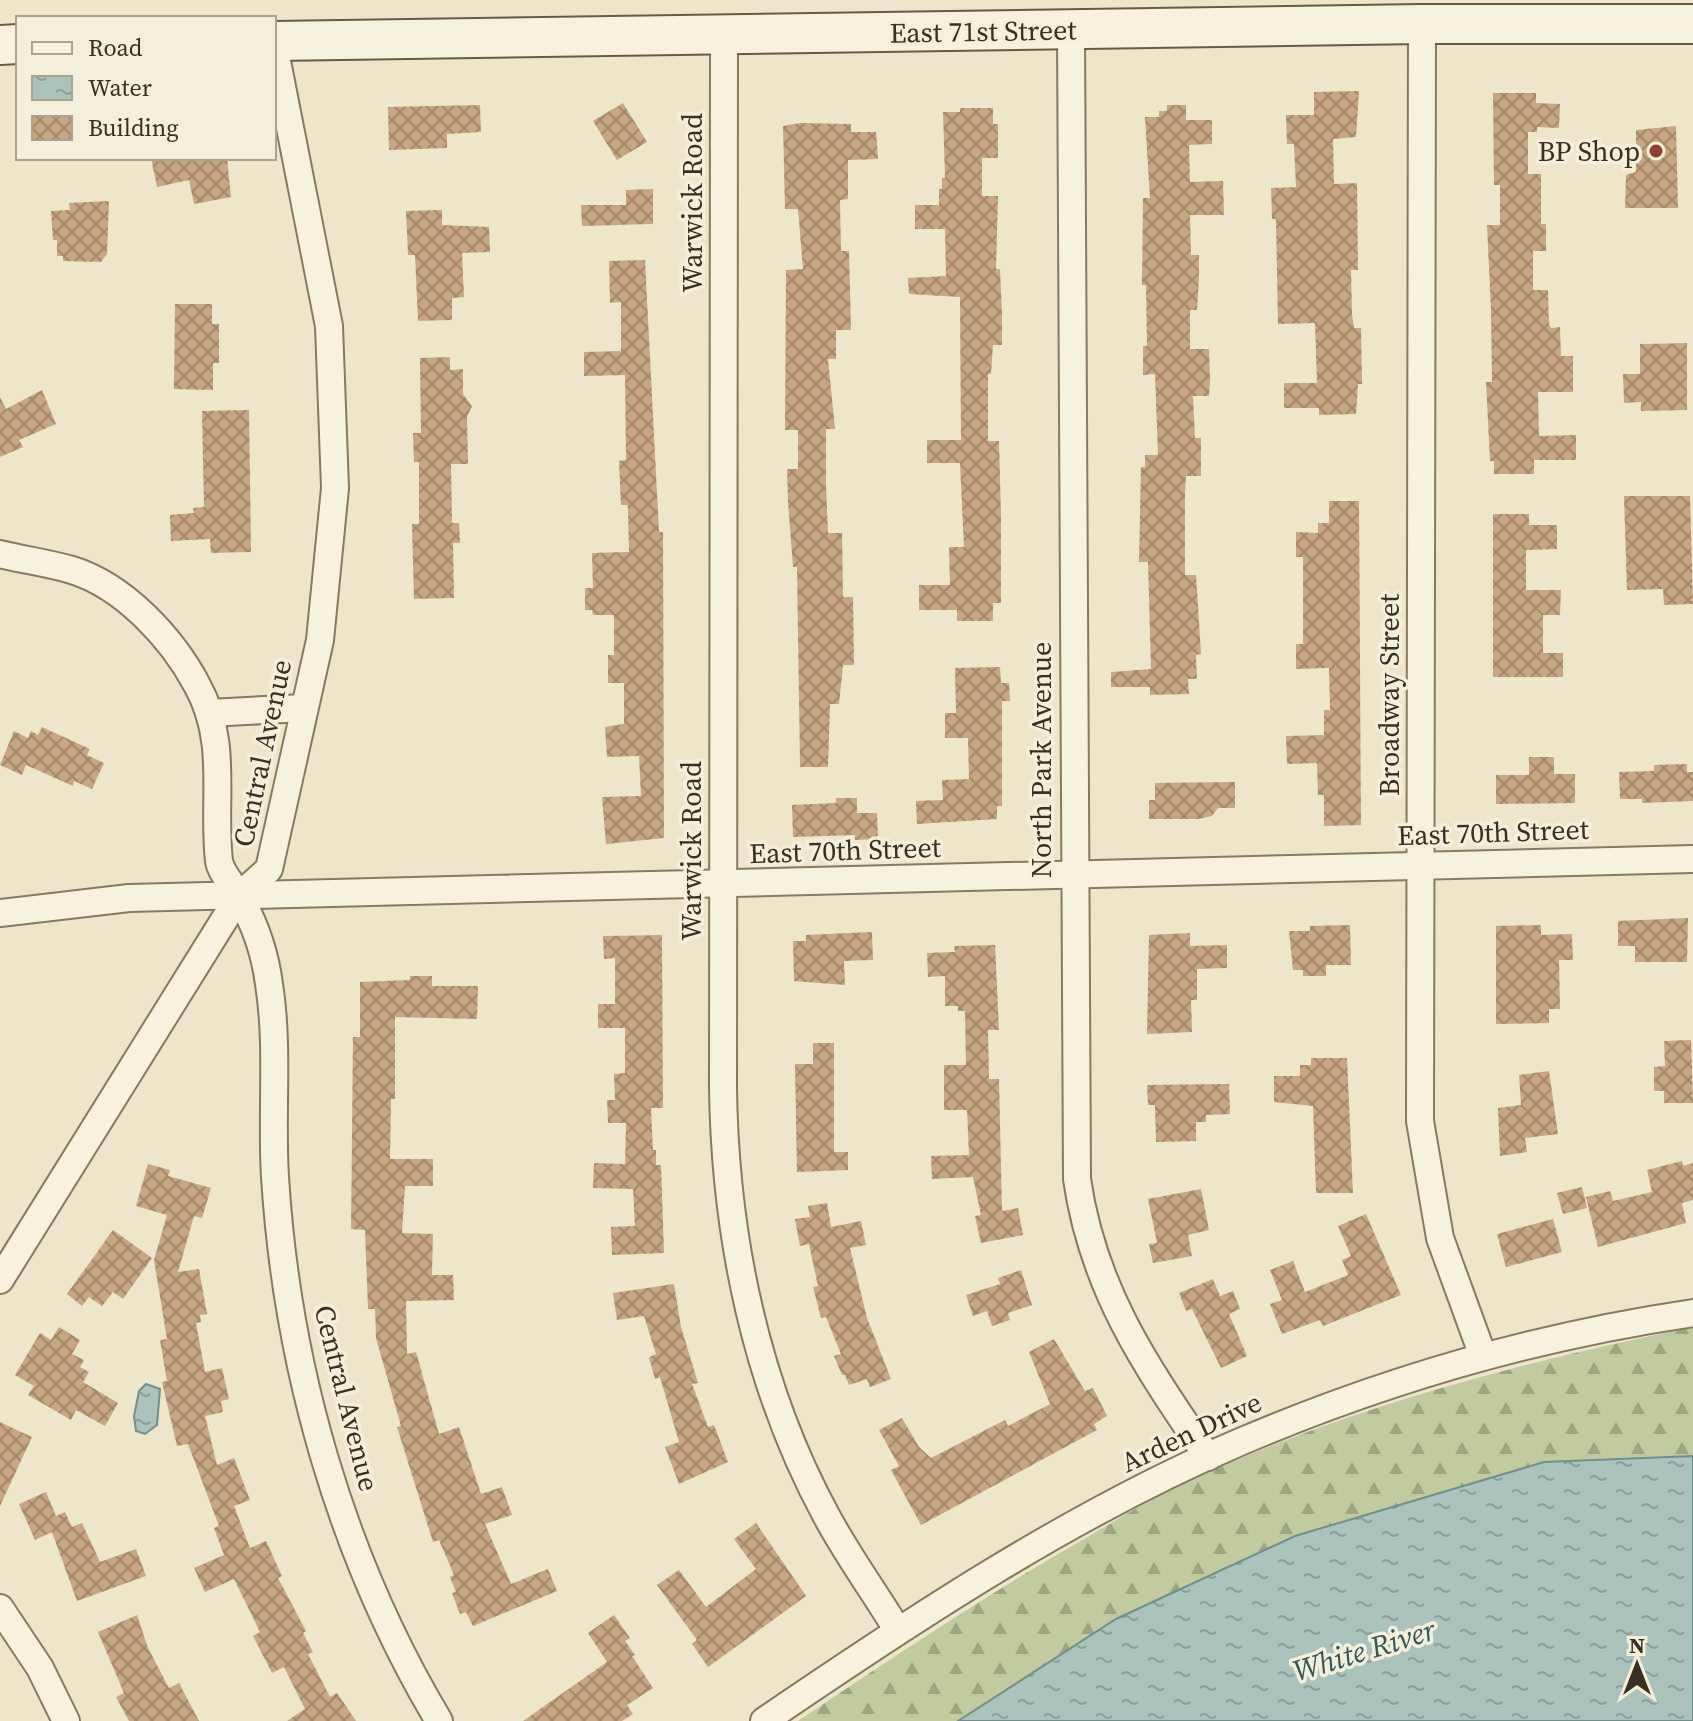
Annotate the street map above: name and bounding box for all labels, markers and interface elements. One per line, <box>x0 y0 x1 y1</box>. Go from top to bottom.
street label: East 71st Street <box>889 10 1078 52</box>
legend <box>16 16 276 160</box>
text: Road <box>88 31 143 64</box>
text: Water <box>88 71 152 104</box>
text: Building <box>88 111 179 144</box>
street label: Warwick Road <box>673 113 711 293</box>
place label: BP Shop <box>1538 132 1640 170</box>
marker: BP Shop <box>1647 142 1665 160</box>
street label: Broadway Street <box>1370 593 1408 796</box>
street label: North Park Avenue <box>1022 642 1060 878</box>
street label: Central Avenue <box>224 656 300 850</box>
street label: Warwick Road <box>672 761 710 941</box>
street label: East 70th Street <box>1397 810 1590 854</box>
street label: East 70th Street <box>749 828 942 872</box>
street label: Central Avenue <box>306 1301 388 1495</box>
street label: Arden Drive <box>1114 1383 1268 1481</box>
water label: White River <box>1288 1609 1441 1691</box>
north arrow <box>1597 1625 1677 1705</box>
text: N <box>1629 1630 1645 1660</box>

